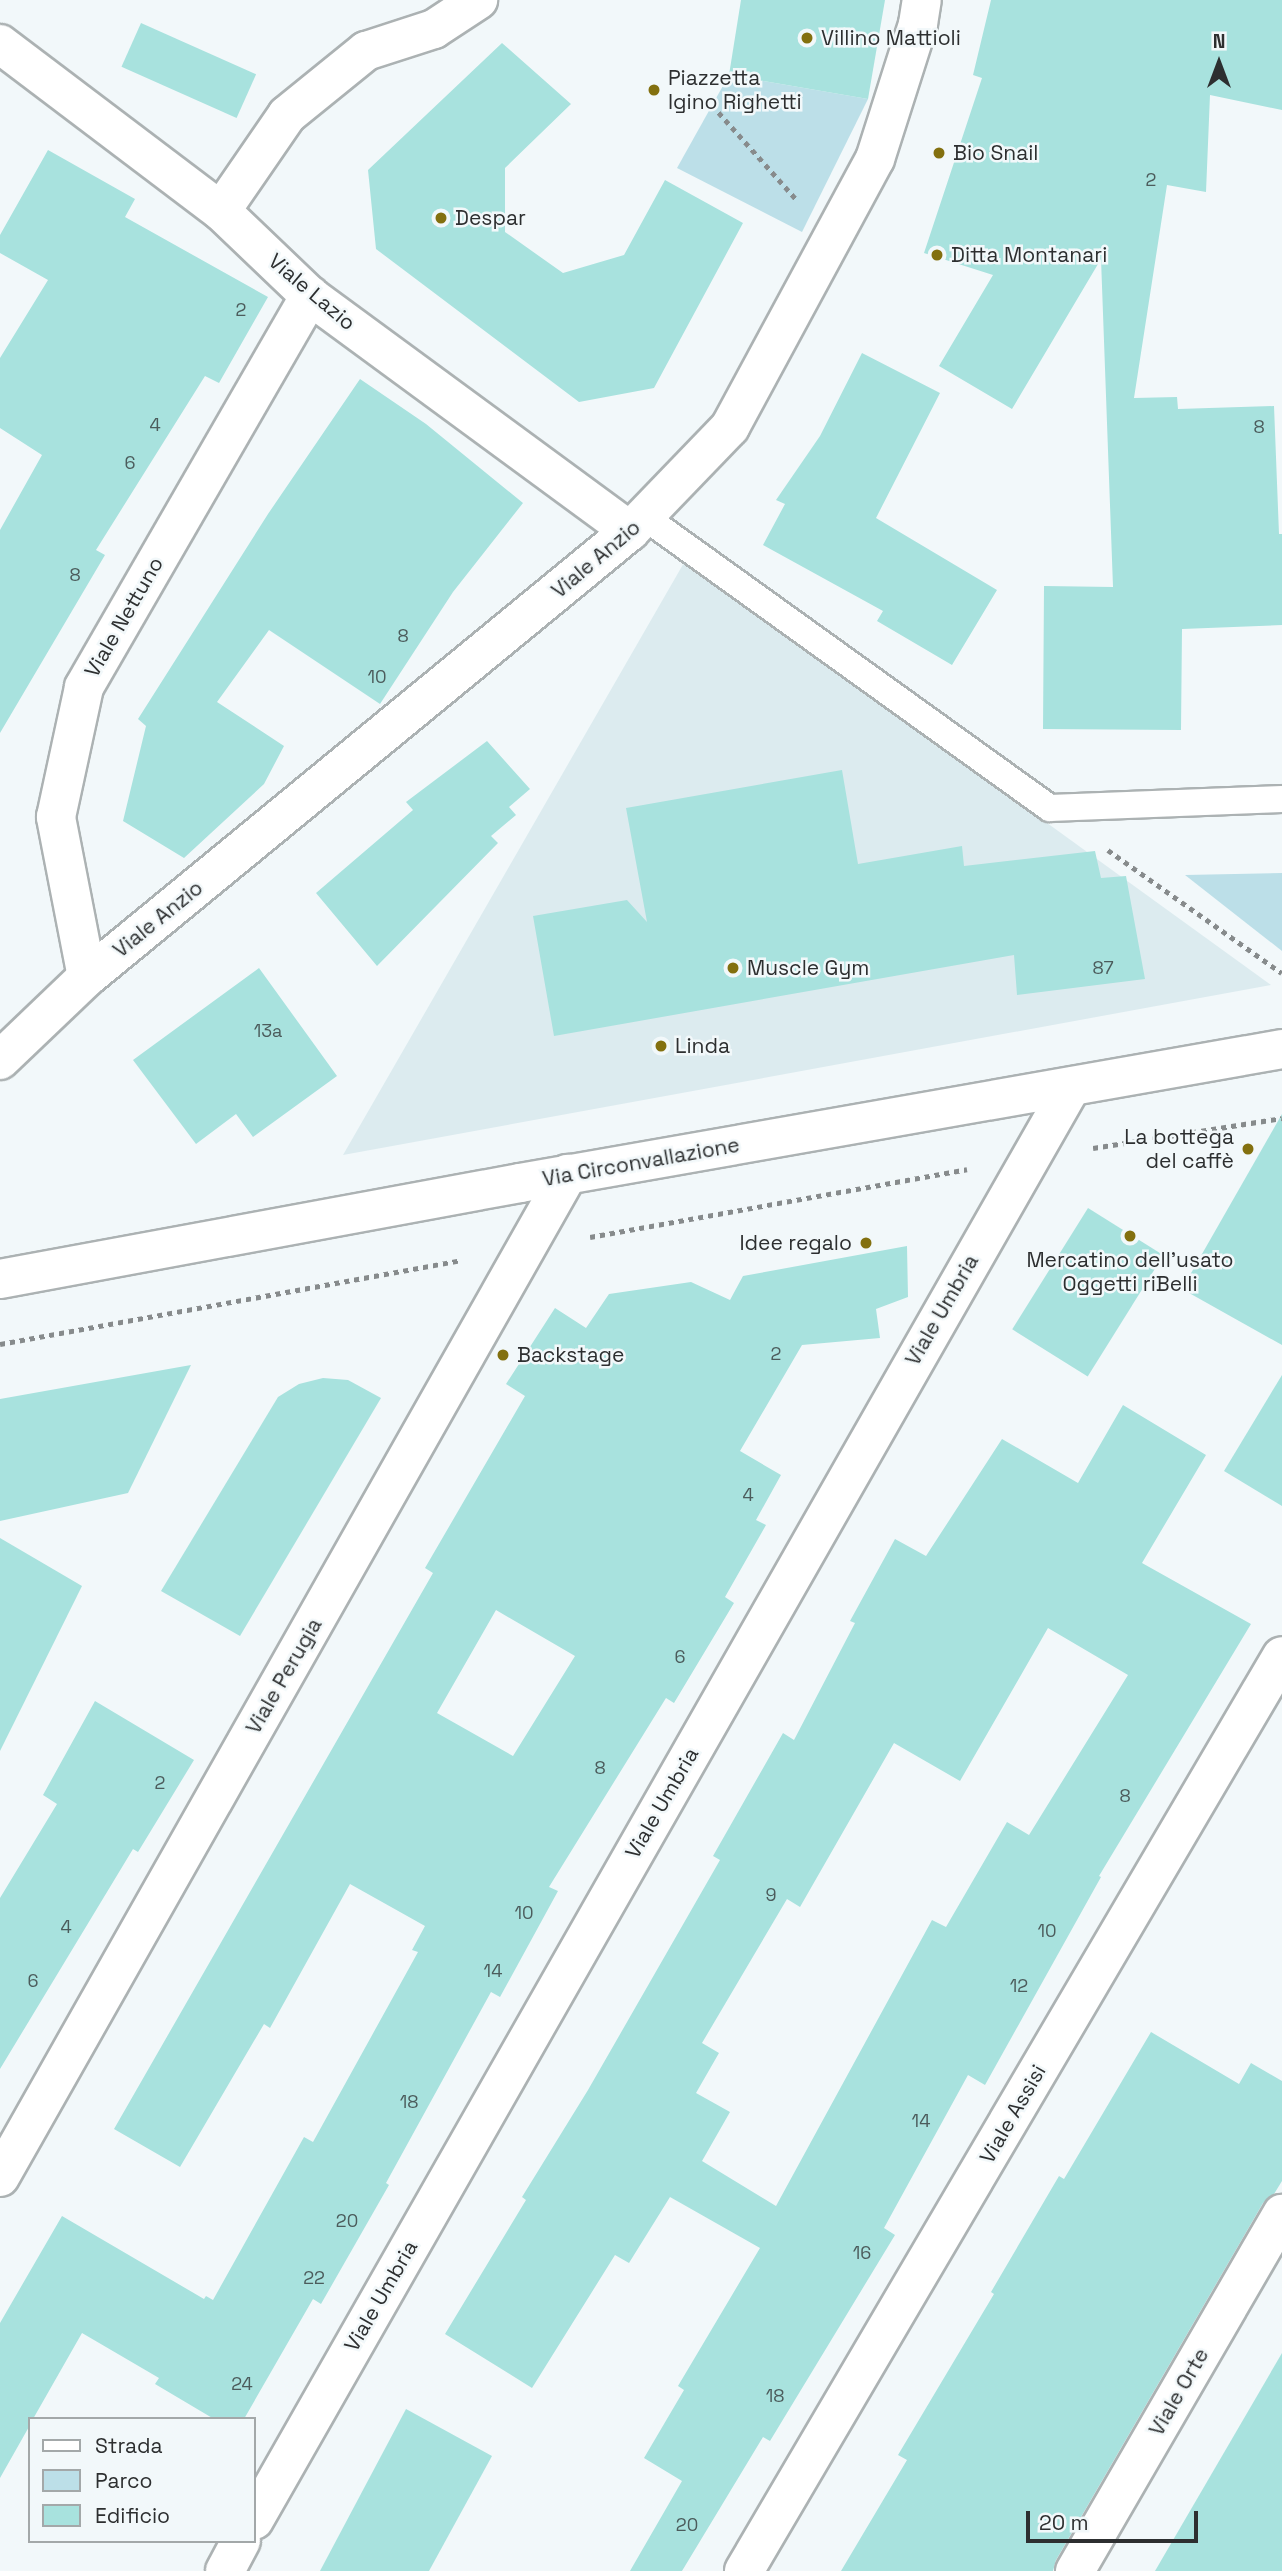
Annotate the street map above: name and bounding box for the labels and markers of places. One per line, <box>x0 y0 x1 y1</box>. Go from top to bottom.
place label: Villino Mattioli <box>821 25 961 51</box>
marker: Villino Mattioli <box>799 30 815 46</box>
place label: Piazzetta Igino Righetti <box>668 65 802 115</box>
marker: Piazzetta Igino Righetti <box>646 82 662 98</box>
place label: Bio Snail <box>953 140 1039 166</box>
marker: Bio Snail <box>931 145 947 161</box>
place label: Despar <box>455 205 526 231</box>
marker: Despar <box>433 210 449 226</box>
place label: Ditta Montanari <box>951 242 1107 268</box>
marker: Ditta Montanari <box>929 247 945 263</box>
place label: Muscle Gym <box>747 955 869 981</box>
marker: Muscle Gym <box>725 960 741 976</box>
place label: Linda <box>675 1033 730 1059</box>
marker: Linda <box>653 1038 669 1054</box>
place label: La bottega del caffè <box>1124 1124 1234 1174</box>
marker: La bottega del caffè <box>1240 1141 1256 1157</box>
marker: Mercatino dell'usato Oggetti riBelli <box>1122 1228 1138 1244</box>
place label: Idee regalo <box>739 1230 852 1256</box>
marker: Idee regalo <box>858 1235 874 1251</box>
place label: Mercatino dell'usato Oggetti riBelli <box>1026 1247 1234 1297</box>
place label: Backstage <box>517 1342 624 1368</box>
marker: Backstage <box>495 1347 511 1363</box>

